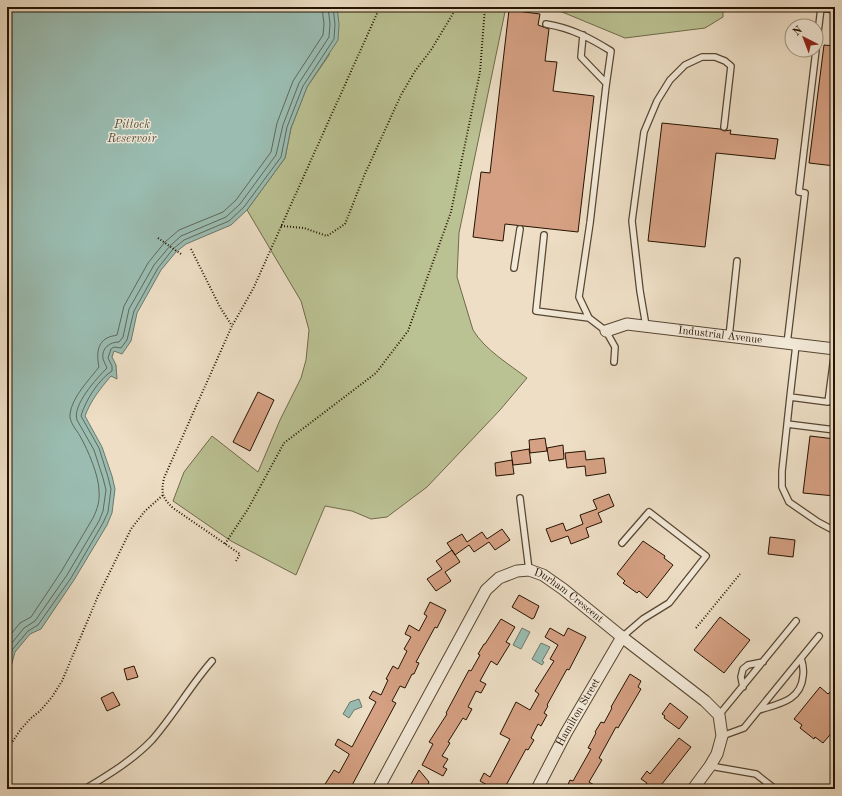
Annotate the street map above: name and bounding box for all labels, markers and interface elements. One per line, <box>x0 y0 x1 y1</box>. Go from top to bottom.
north arrow <box>784 18 824 58</box>
text: N <box>792 24 806 39</box>
water label: Pittock Reservoir <box>106 119 157 145</box>
street label: Industrial Avenue <box>678 325 763 346</box>
street label: Durham Crescent <box>533 567 605 625</box>
street label: Hamilton Street <box>555 676 602 748</box>

